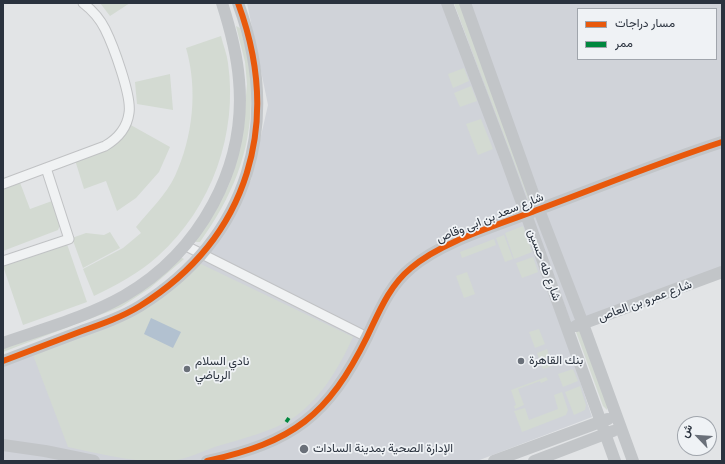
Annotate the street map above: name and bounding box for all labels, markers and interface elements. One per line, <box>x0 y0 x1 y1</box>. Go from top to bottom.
legend <box>577 8 717 60</box>
text: مسار دراجات <box>615 16 675 30</box>
text: ممر <box>615 36 633 50</box>
street label: شارع سعد بن ابى وقاص <box>434 190 546 246</box>
street label: شارع طه حسين <box>524 227 564 303</box>
street label: شارع عمرو بن العاص <box>596 277 694 325</box>
place label: بنك القاهرة <box>529 354 583 368</box>
place label: نادي السلام الرياضي <box>195 355 249 383</box>
marker: بنك القاهرة <box>516 356 526 366</box>
marker: نادي السلام الرياضي <box>182 364 192 374</box>
north arrow <box>677 416 717 456</box>
text: ش <box>678 422 695 440</box>
place label: الإدارة الصحية بمدينة السادات <box>313 442 453 456</box>
marker: الإدارة الصحية بمدينة السادات <box>298 443 310 455</box>

